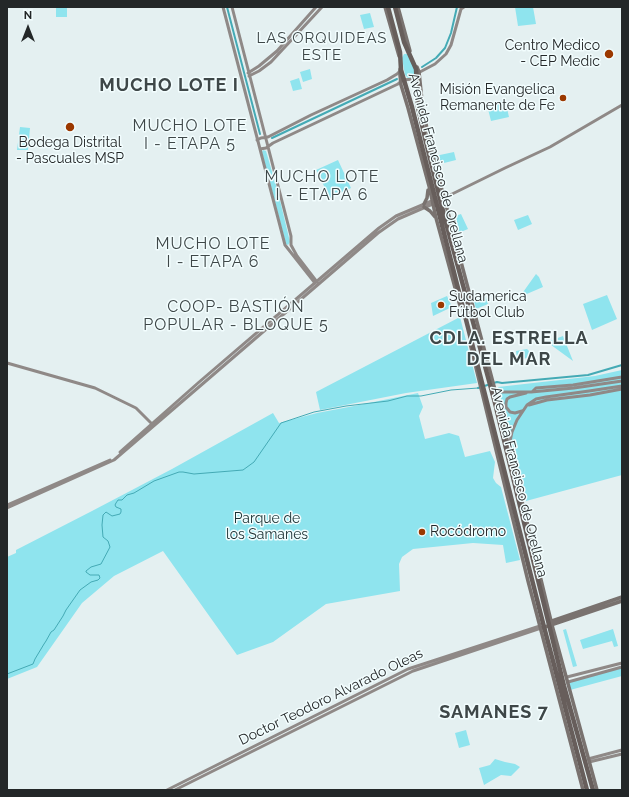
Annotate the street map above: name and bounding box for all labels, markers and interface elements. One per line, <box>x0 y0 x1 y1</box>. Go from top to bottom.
north arrow <box>8 8 48 48</box>
text: N <box>24 9 32 22</box>
district label: LAS ORQUIDEAS ESTE <box>257 29 387 64</box>
place label: Centro Medico - CEP Medic <box>505 38 600 70</box>
marker: Centro Medico - CEP Medic <box>603 48 615 60</box>
street label: Avenida Francisco de Orellana <box>405 71 471 265</box>
district label: MUCHO LOTE I <box>99 75 239 97</box>
place label: Misión Evangelica Remanente de Fe <box>439 82 555 114</box>
marker: Misión Evangelica Remanente de Fe <box>558 93 568 103</box>
district label: MUCHO LOTE I - ETAPA 5 <box>133 116 247 154</box>
marker: Bodega Distrital - Pascuales MSP <box>64 121 76 133</box>
place label: Bodega Distrital - Pascuales MSP <box>16 135 124 168</box>
district label: MUCHO LOTE I - ETAPA 6 <box>265 167 379 205</box>
district label: MUCHO LOTE I - ETAPA 6 <box>156 234 270 272</box>
place label: Sudamerica Fútbol Club <box>449 289 527 322</box>
district label: COOP- BASTIÓN POPULAR - BLOQUE 5 <box>143 297 329 335</box>
marker: Sudamerica Fútbol Club <box>436 300 446 310</box>
district label: CDLA. ESTRELLA DEL MAR <box>429 328 589 370</box>
street label: Avenida Francisco de Orellana <box>487 385 551 579</box>
park label: Parque de los Samanes <box>226 511 308 544</box>
place label: Rocódromo <box>430 524 506 540</box>
marker: Rocódromo <box>417 527 427 537</box>
street label: Doctor Teodoro Alvarado Oleas <box>236 645 426 749</box>
district label: SAMANES 7 <box>439 702 549 724</box>

